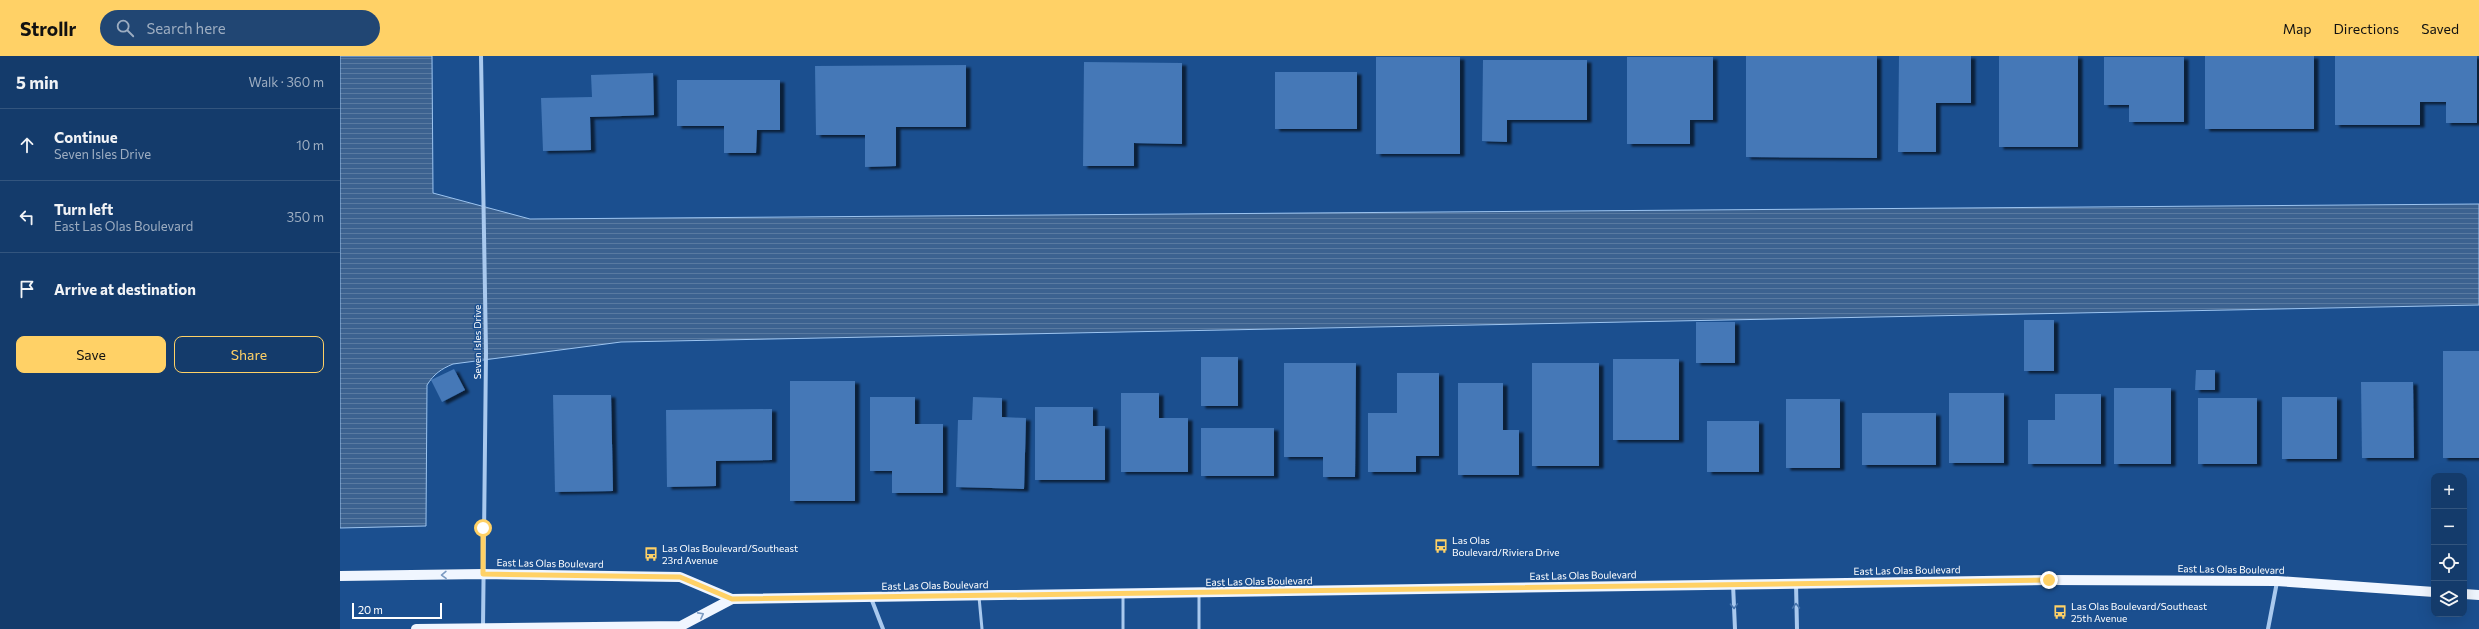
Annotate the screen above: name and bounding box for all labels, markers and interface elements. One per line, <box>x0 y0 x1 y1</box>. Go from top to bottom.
search box <box>100 10 380 46</box>
text: Strollr <box>20 17 76 40</box>
icon: search <box>114 17 136 39</box>
text: Search here <box>146 19 226 37</box>
text: Map <box>2283 20 2312 37</box>
text: Directions <box>2334 20 2399 37</box>
text: Saved <box>2421 20 2459 37</box>
text: 5 min <box>16 72 59 93</box>
text: Walk · 360 m <box>249 74 324 90</box>
text: Continue <box>54 128 118 146</box>
icon: ahead <box>16 134 38 156</box>
text: 10 m <box>296 137 324 153</box>
text: Seven Isles Drive <box>54 146 151 162</box>
text: Turn left <box>54 200 113 218</box>
icon: left <box>16 206 38 228</box>
text: 350 m <box>287 209 324 225</box>
text: East Las Olas Boulevard <box>54 218 193 234</box>
icon: arrive <box>16 278 38 300</box>
text: Arrive at destination <box>54 280 196 298</box>
street label: Seven Isles Drive <box>471 305 483 379</box>
button: Save <box>16 336 166 373</box>
button: Share <box>174 336 324 373</box>
map controls <box>2431 473 2467 617</box>
button: + <box>2431 473 2467 509</box>
button: − <box>2431 509 2467 545</box>
route start <box>474 519 492 537</box>
place label: Las Olas Boulevard/Riviera Drive <box>1452 534 1559 558</box>
bus stop icon: Las Olas Boulevard/Riviera Drive <box>1433 538 1449 554</box>
place label: Las Olas Boulevard/Southeast 23rd Avenue <box>662 542 798 566</box>
button: locate <box>2431 545 2467 581</box>
bus stop icon: Las Olas Boulevard/Southeast 23rd Avenue <box>643 546 659 562</box>
street label: East Las Olas Boulevard <box>496 556 604 570</box>
street label: East Las Olas Boulevard <box>2177 562 2285 576</box>
street label: East Las Olas Boulevard <box>1853 563 1961 577</box>
street label: East Las Olas Boulevard <box>1529 568 1637 582</box>
one-way arrow <box>441 571 447 579</box>
route end <box>2040 571 2058 589</box>
street label: East Las Olas Boulevard <box>1205 574 1313 588</box>
street label: East Las Olas Boulevard <box>881 578 989 592</box>
button: layers <box>2431 581 2467 617</box>
place label: Las Olas Boulevard/Southeast 25th Avenue <box>2071 600 2207 624</box>
scale bar <box>352 601 442 620</box>
text: 20 m <box>358 603 383 616</box>
one-way arrow <box>1730 603 1738 609</box>
one-way arrow <box>1792 603 1800 609</box>
bus stop icon: Las Olas Boulevard/Southeast 25th Avenue <box>2052 604 2068 620</box>
one-way arrow <box>697 613 705 620</box>

